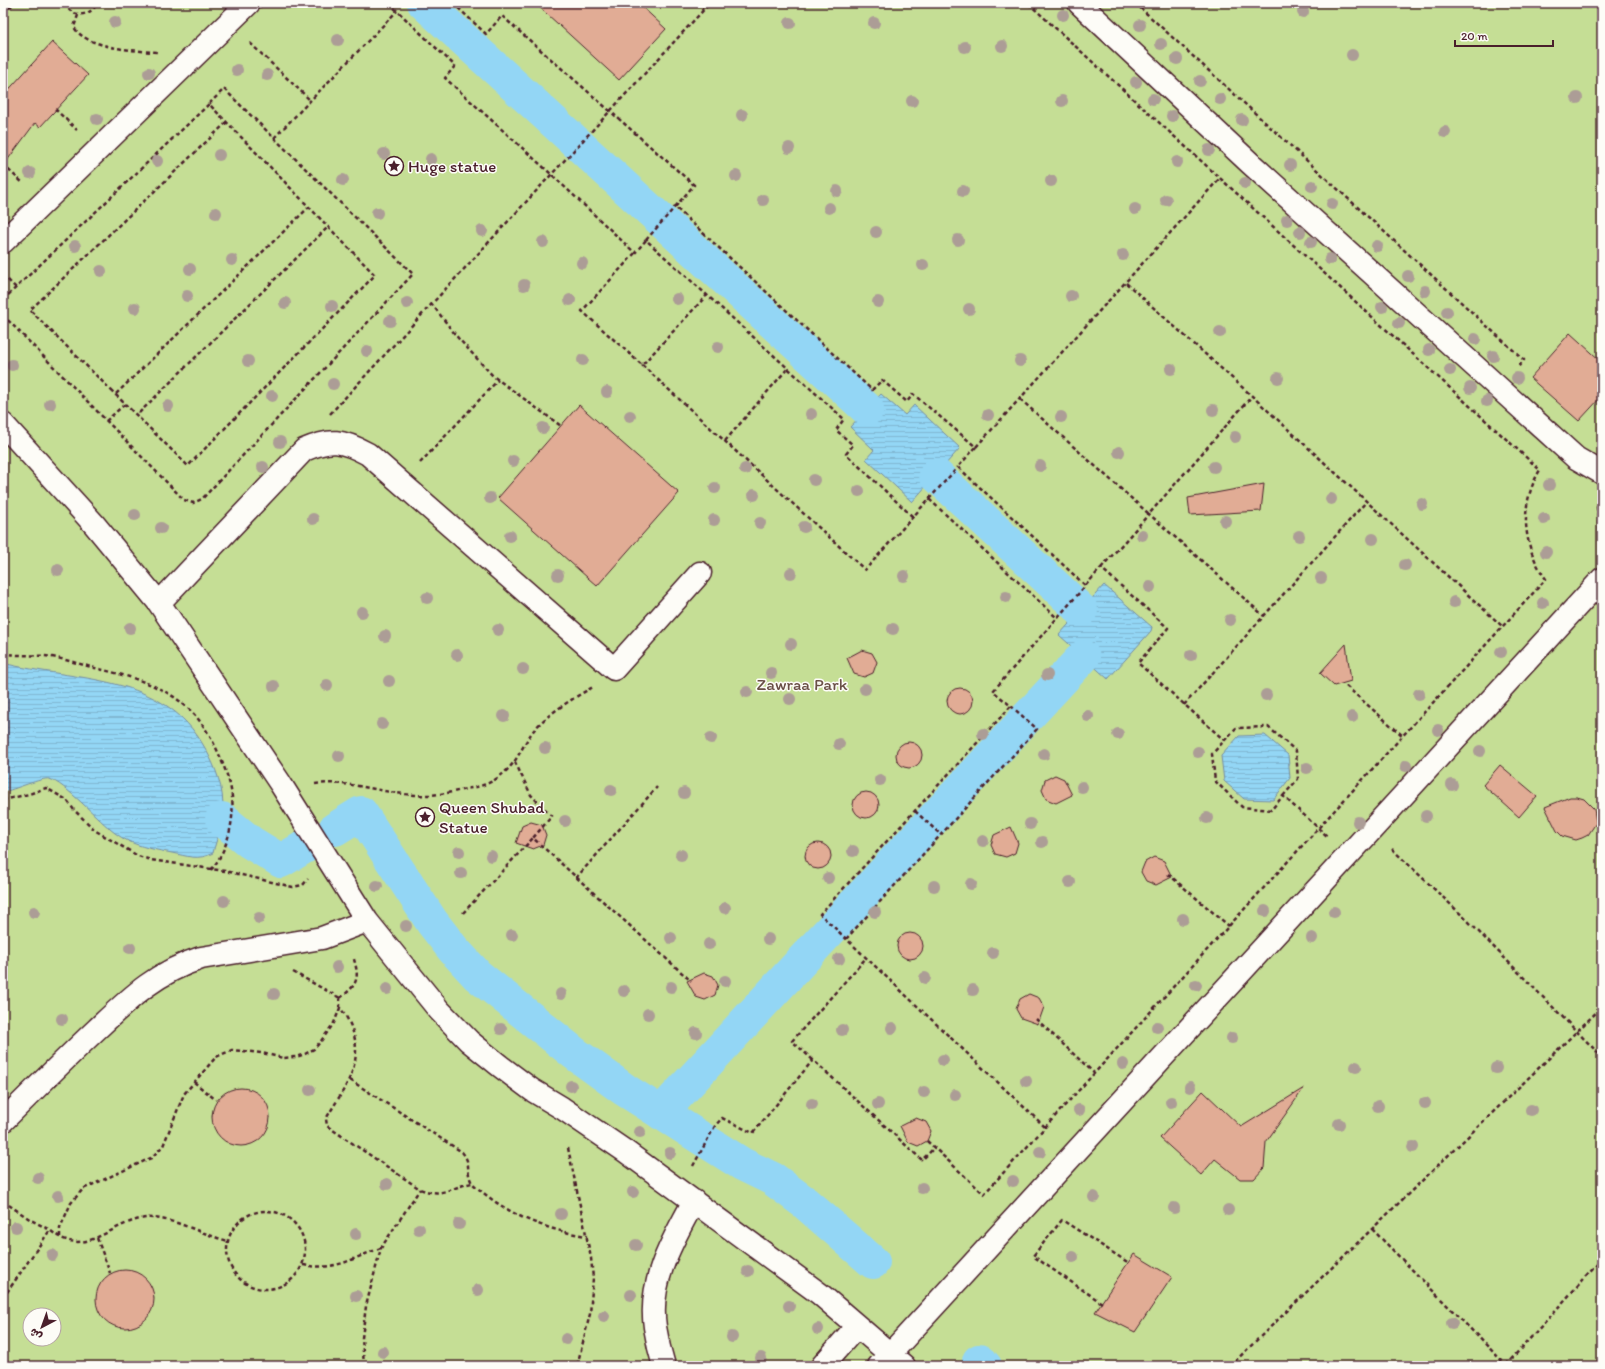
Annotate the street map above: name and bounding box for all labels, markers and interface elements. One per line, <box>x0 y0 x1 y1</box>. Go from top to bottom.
scale bar <box>1455 22 1553 48</box>
text: 20 m <box>1461 29 1488 43</box>
place icon: Huge statue <box>383 155 405 177</box>
place label: Huge statue <box>408 156 496 176</box>
park label: Zawraa Park <box>756 674 848 694</box>
place label: Queen Shubad Statue <box>439 797 545 837</box>
place icon: Queen Shubad Statue <box>414 806 436 828</box>
north arrow <box>22 1307 62 1347</box>
text: ش <box>27 1325 45 1343</box>

